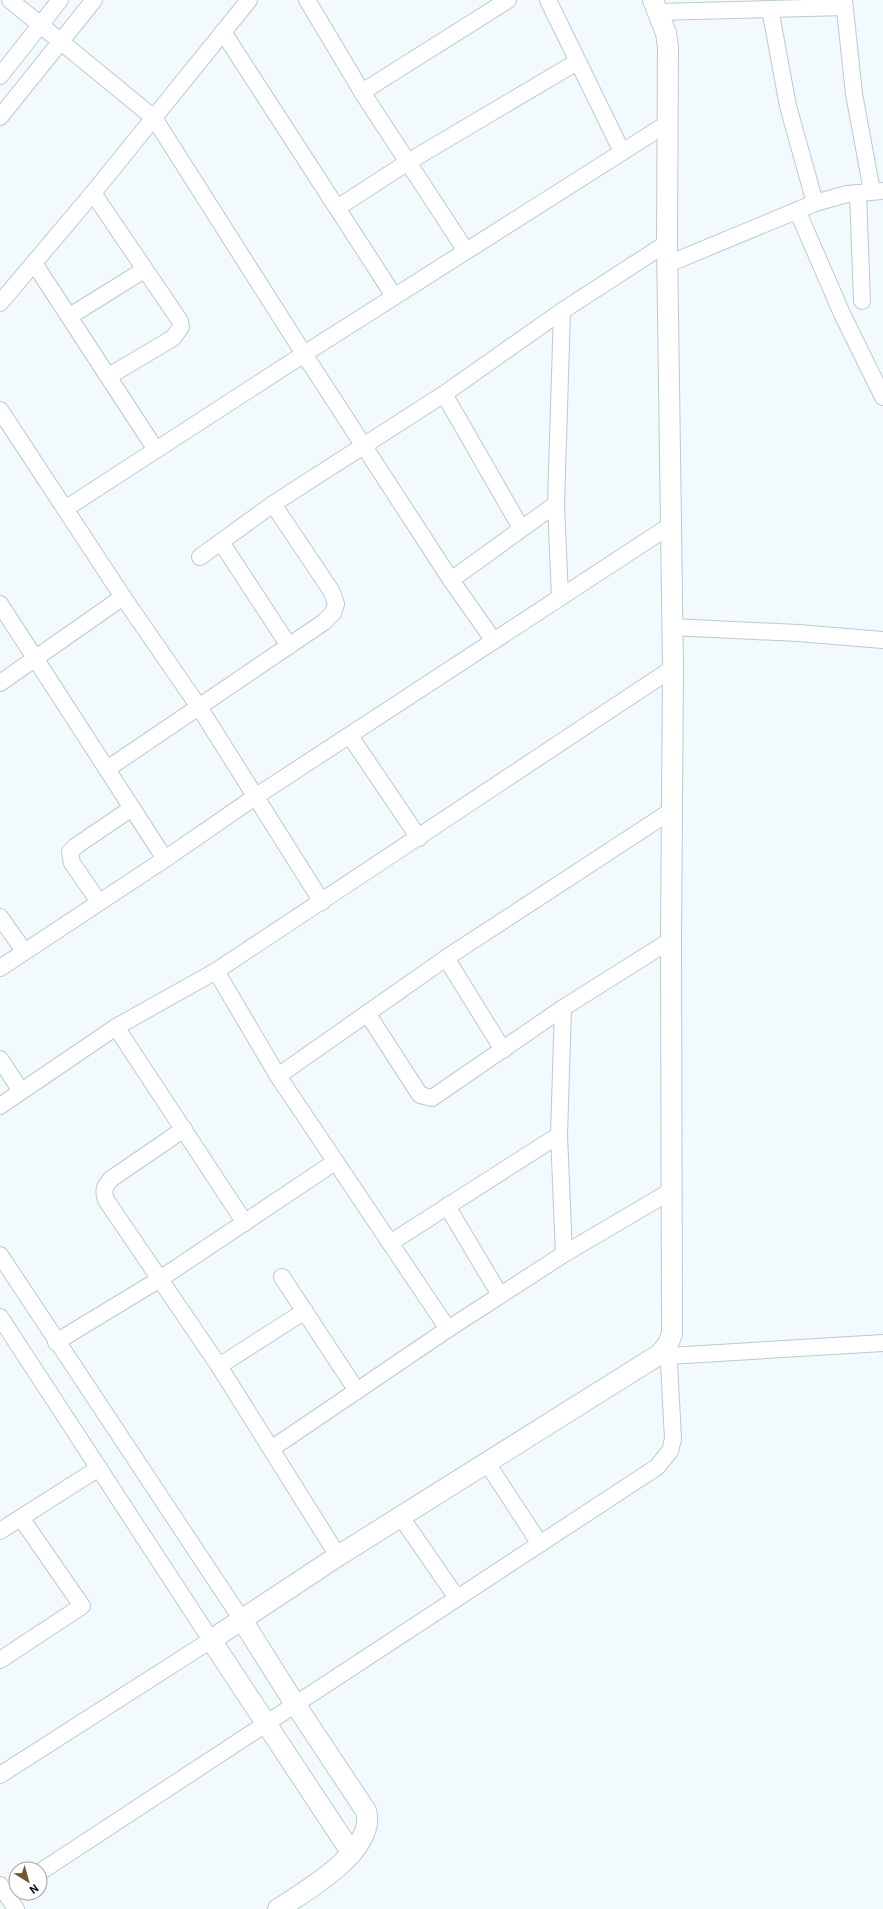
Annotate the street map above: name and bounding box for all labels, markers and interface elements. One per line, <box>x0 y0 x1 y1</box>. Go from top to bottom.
north arrow <box>8 1861 48 1901</box>
text: N <box>27 1881 41 1896</box>

